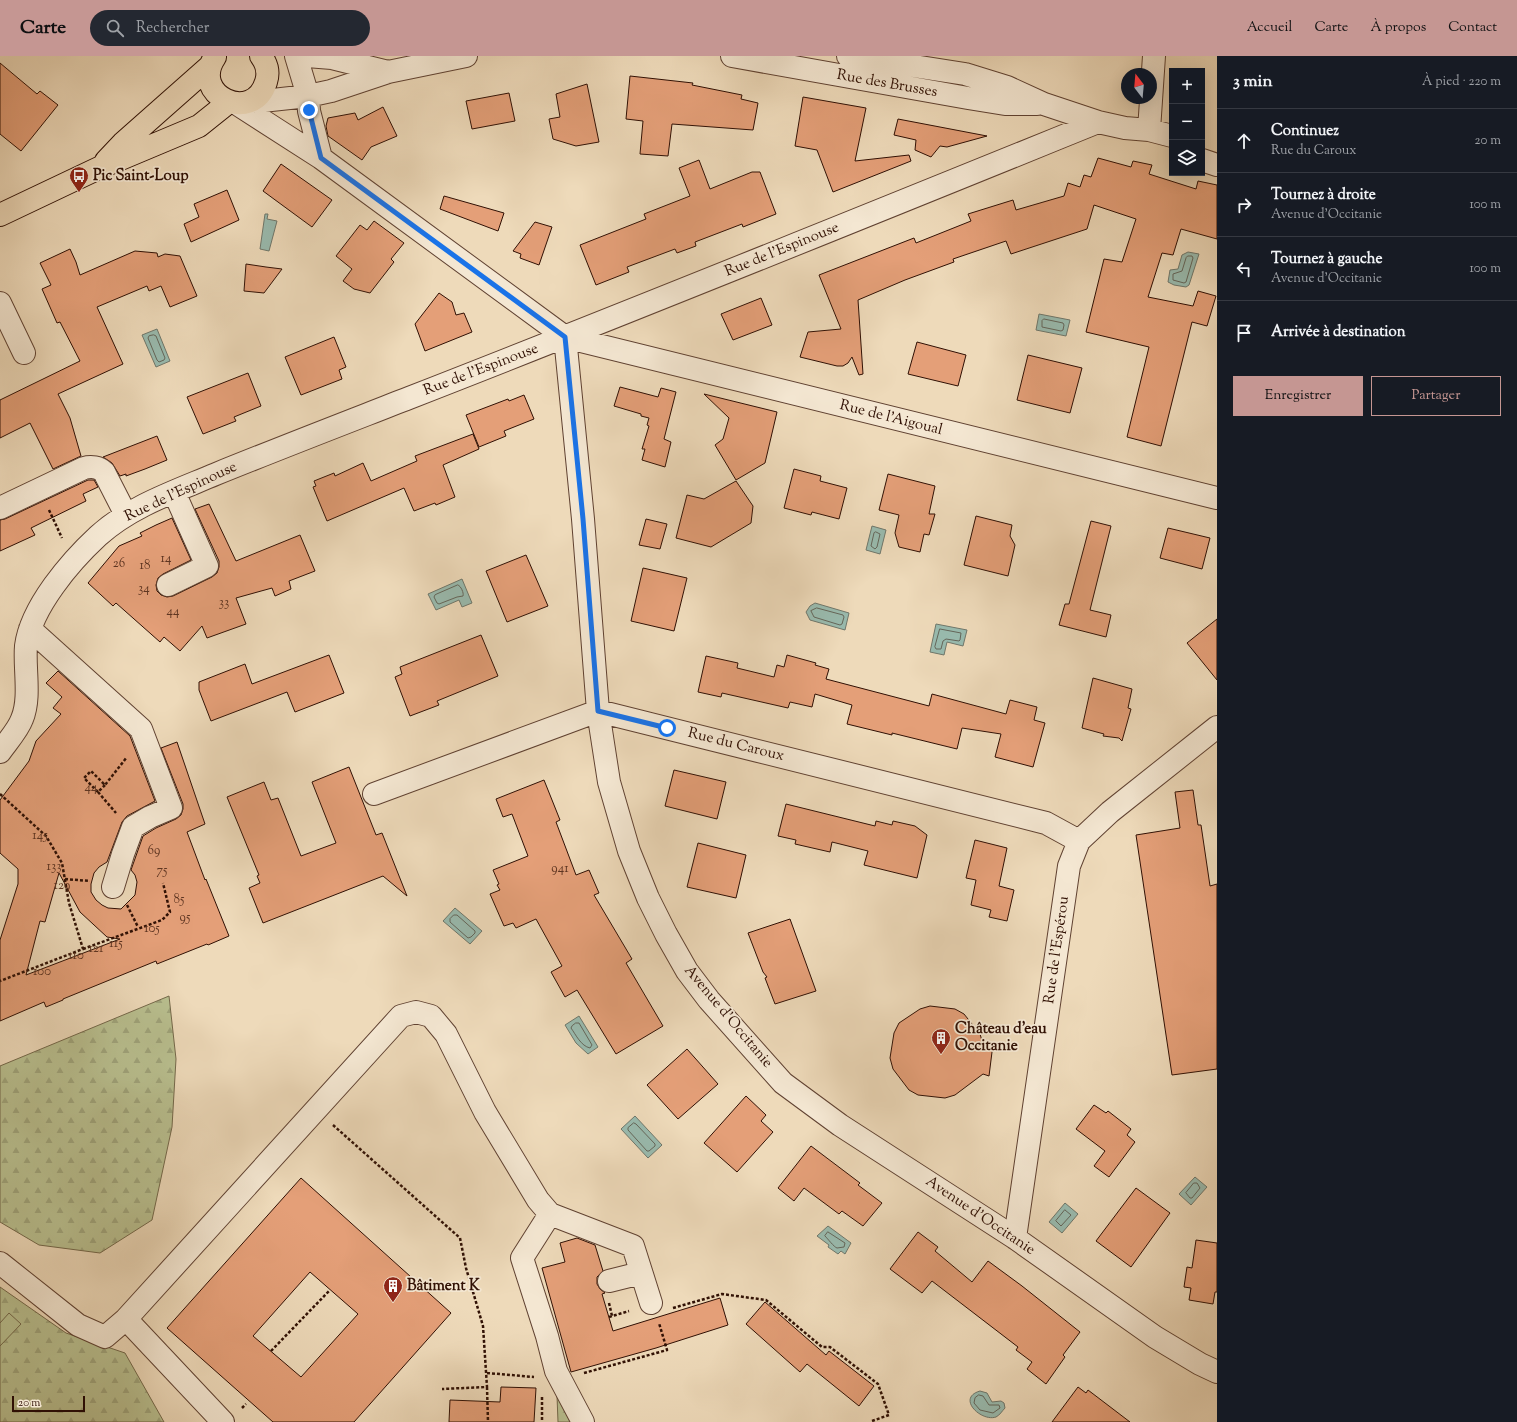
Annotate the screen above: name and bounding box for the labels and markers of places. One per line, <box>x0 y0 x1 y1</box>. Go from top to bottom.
bus stop icon: Pic Saint-Loup <box>68 165 90 193</box>
place label: Pic Saint-Loup <box>93 166 189 187</box>
place label: Château d'eau Occitanie <box>955 1019 1047 1057</box>
building icon: Château d'eau Occitanie <box>930 1027 952 1055</box>
building icon: Bâtiment K <box>382 1275 404 1303</box>
place label: Bâtiment K <box>407 1276 480 1297</box>

